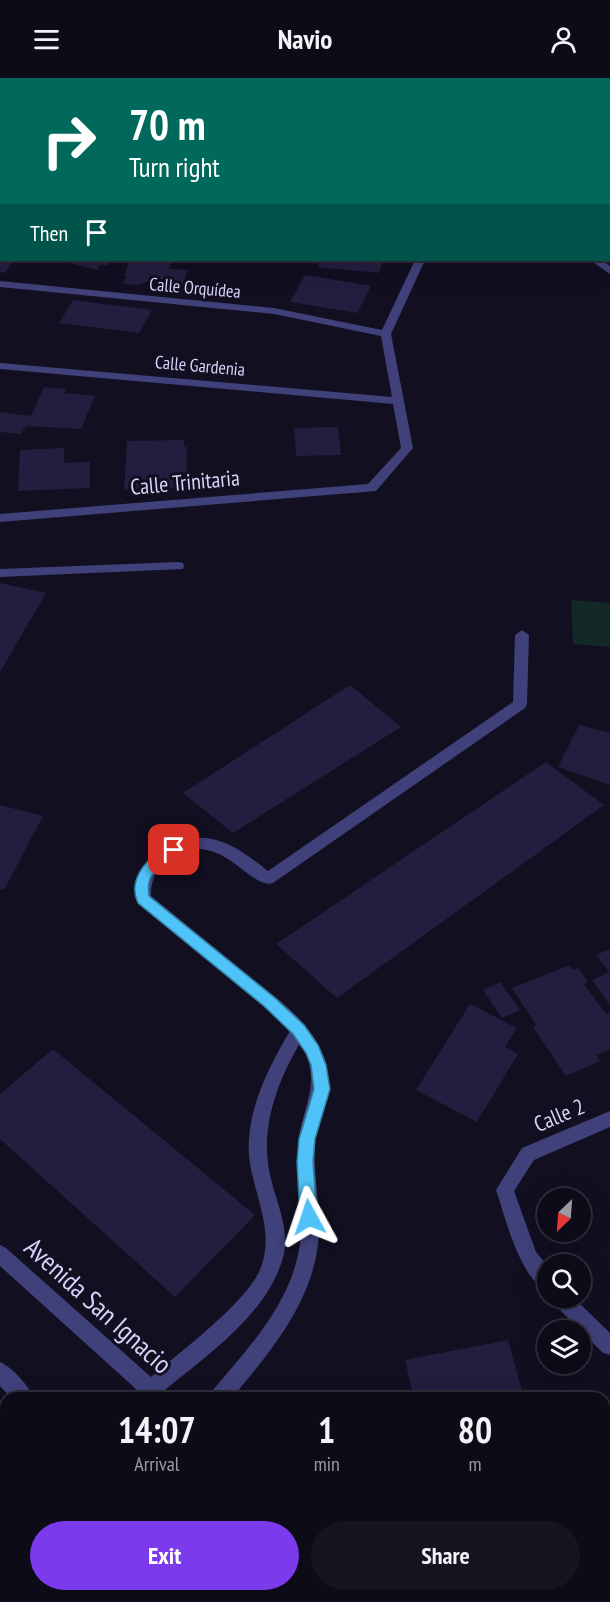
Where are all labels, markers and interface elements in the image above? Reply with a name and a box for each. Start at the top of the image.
text: Navio [278,22,332,56]
icon: menu [30,23,63,56]
icon: person [547,23,580,56]
text: 70 m [129,97,206,152]
icon: right [30,102,108,180]
text: Turn right [129,150,220,184]
icon: arrive [80,216,113,249]
text: Then [30,219,68,247]
street label: Calle Orquídea [148,272,242,303]
street label: Calle Gardenia [154,350,246,381]
street label: Calle Trinitaria [129,463,241,501]
pin [148,824,199,875]
icon: arrive [157,833,190,866]
street label: Calle 2 [529,1092,589,1138]
position arrow [277,1185,341,1249]
north arrow [537,1188,591,1242]
map controls [537,1188,591,1374]
street label: Avenida San Ignacio [18,1230,180,1381]
button: search [537,1254,591,1308]
button: layers [537,1320,591,1374]
text: 14:07 [118,1406,196,1453]
text: 1 [318,1406,335,1453]
text: 80 [458,1406,492,1453]
text: Arrival [134,1451,179,1477]
text: min [314,1451,340,1477]
text: m [468,1451,481,1477]
button: Exit [30,1521,299,1590]
button: Share [311,1521,580,1590]

